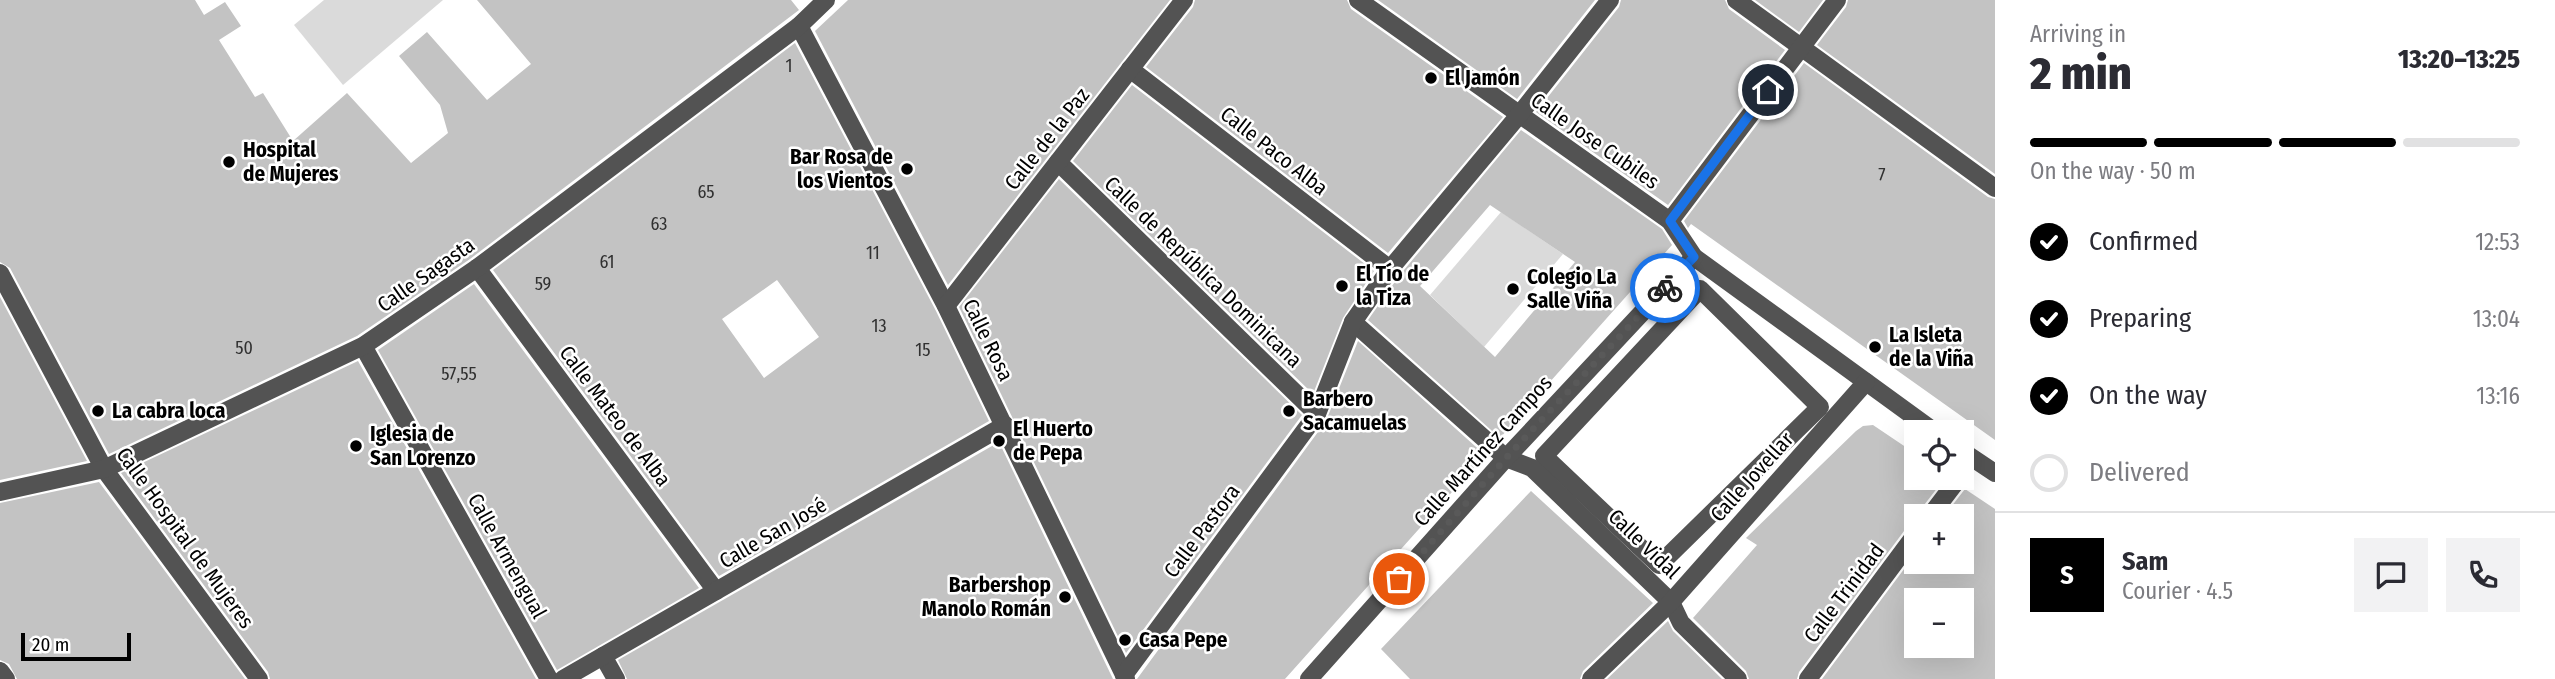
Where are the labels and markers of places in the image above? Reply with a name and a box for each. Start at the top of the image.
pin [1738,60,1798,120]
place label: El Jamón [1445,65,1520,91]
marker: El Jamón [1423,70,1439,86]
place label: Hospital de Mujeres [243,137,339,187]
place label: Bar Rosa de los Vientos [790,144,893,194]
marker: Hospital de Mujeres [221,154,237,170]
marker: Bar Rosa de los Vientos [899,161,915,177]
place label: El Tío de la Tiza [1356,261,1430,311]
place label: Colegio La Salle Viña [1527,264,1617,314]
marker: El Tío de la Tiza [1334,278,1350,294]
marker: Colegio La Salle Viña [1505,281,1521,297]
place label: La Isleta de la Viña [1889,322,1974,372]
marker: La Isleta de la Viña [1867,339,1883,355]
place label: Barbero Sacamuelas [1303,386,1406,436]
place label: La cabra loca [112,398,225,424]
marker: La cabra loca [90,403,106,419]
marker: Barbero Sacamuelas [1281,403,1297,419]
place label: El Huerto de Pepa [1013,416,1093,466]
place label: Iglesia de San Lorenzo [370,421,476,471]
marker: El Huerto de Pepa [991,433,1007,449]
marker: Iglesia de San Lorenzo [348,438,364,454]
pin [1369,549,1429,609]
place label: Barbershop Manolo Román [922,572,1051,622]
marker: Barbershop Manolo Román [1057,589,1073,605]
place label: Casa Pepe [1139,627,1228,653]
marker: Casa Pepe [1117,632,1133,648]

